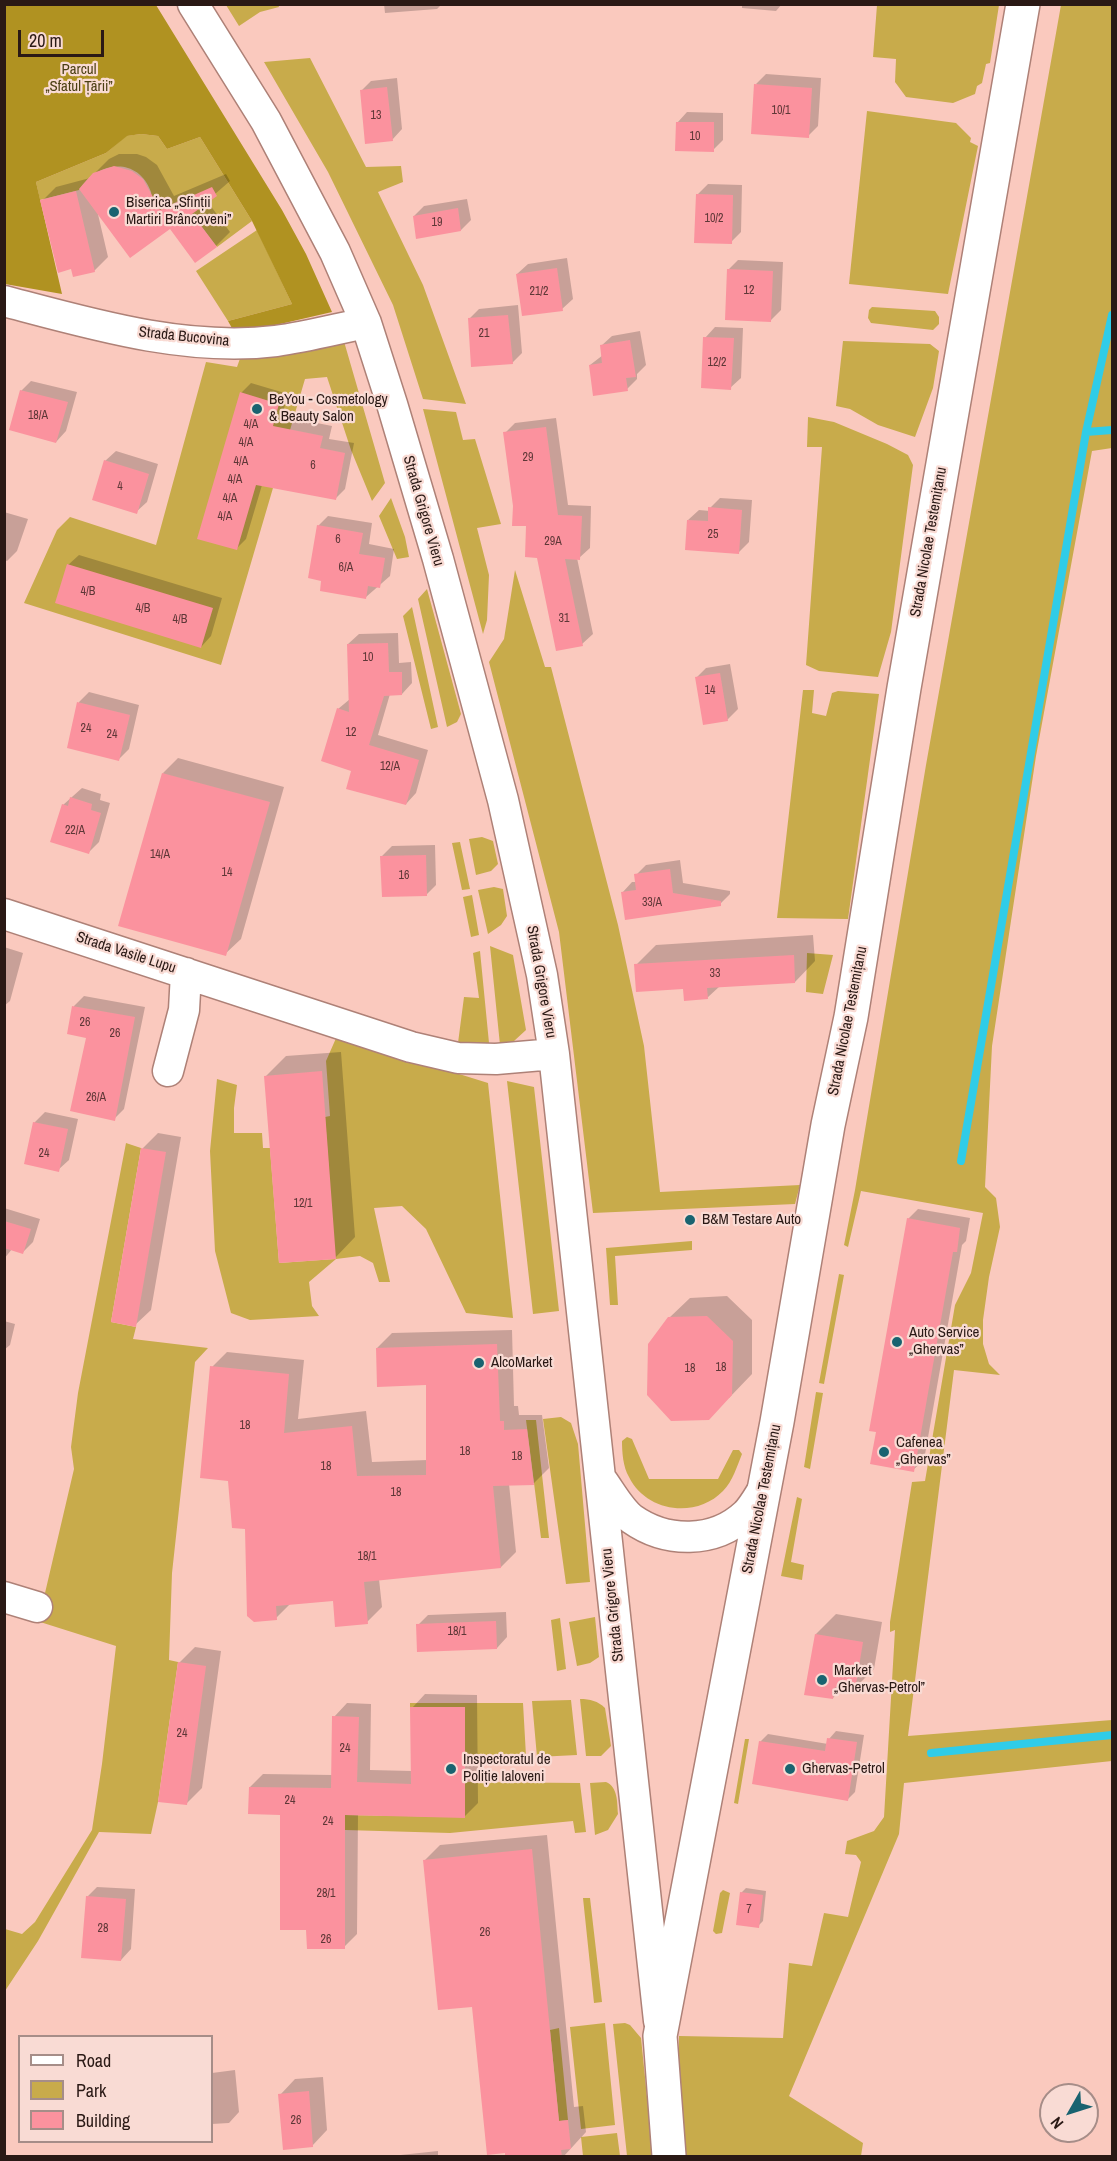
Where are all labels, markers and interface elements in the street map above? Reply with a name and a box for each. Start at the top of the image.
scale bar [21,18,106,56]
text: 20 m [29,28,62,53]
park label: Parcul „Sfatul Țării” [45,61,113,96]
house number: 10/1 [771,104,791,118]
house number: 13 [371,109,381,123]
house number: 10 [690,130,700,144]
place label: Biserica „Sfinții Martiri Brâncoveni” [126,194,231,229]
marker: Biserica „Sfinții Martiri Brâncoveni” [107,205,121,219]
house number: 10/2 [704,212,724,226]
house number: 19 [432,216,442,230]
house number: 12 [744,284,754,298]
house number: 21/2 [529,285,549,299]
street label: Strada Bucovina [138,323,230,351]
house number: 21 [479,327,489,341]
house number: 12/2 [707,356,727,370]
place label: BeYou - Cosmetology & Beauty Salon [269,391,388,426]
marker: BeYou - Cosmetology & Beauty Salon [250,402,264,416]
house number: 18/A [28,409,48,423]
house number: 4/A [244,418,258,432]
house number: 4/A [239,436,253,450]
house number: 29 [523,451,533,465]
street label: Strada Grigore Vieru [399,454,447,568]
house number: 4/A [234,455,248,469]
house number: 6 [310,459,316,473]
street label: Strada Nicolae Testemițanu [907,466,951,618]
house number: 4/A [228,473,242,487]
house number: 4 [117,480,123,494]
house number: 4/A [223,492,237,506]
house number: 4/A [218,510,232,524]
house number: 25 [708,528,718,542]
house number: 6 [335,533,341,547]
house number: 29A [544,535,562,549]
house number: 6/A [339,561,353,575]
house number: 4/B [81,585,95,599]
house number: 4/B [136,602,150,616]
house number: 31 [559,612,569,626]
house number: 4/B [173,613,187,627]
house number: 10 [363,651,373,665]
house number: 14 [705,684,715,698]
house number: 24 [81,722,91,736]
house number: 12 [346,726,356,740]
house number: 24 [107,728,117,742]
house number: 12/A [380,760,400,774]
house number: 22/A [65,824,85,838]
house number: 14/A [150,848,170,862]
house number: 14 [222,866,232,880]
house number: 16 [399,869,409,883]
house number: 33/A [642,896,662,910]
street label: Strada Grigore Vieru [522,924,560,1040]
street label: Strada Vasile Lupu [74,928,178,978]
street label: Strada Nicolae Testemițanu [825,945,871,1097]
house number: 33 [710,967,720,981]
house number: 26 [80,1016,90,1030]
house number: 26 [110,1027,120,1041]
house number: 26/A [86,1091,106,1105]
house number: 24 [39,1147,49,1161]
house number: 12/1 [293,1197,313,1211]
place label: B&M Testare Auto [702,1211,801,1229]
marker: B&M Testare Auto [683,1213,697,1227]
place label: Auto Service „Ghervas” [909,1324,979,1359]
marker: Auto Service „Ghervas” [890,1335,904,1349]
place label: AlcoMarket [491,1354,553,1372]
marker: AlcoMarket [472,1356,486,1370]
house number: 18 [716,1361,726,1375]
house number: 18 [685,1362,695,1376]
house number: 18 [240,1419,250,1433]
street label: Strada Nicolae Testemițanu [739,1423,785,1575]
place label: Cafenea „Ghervas” [896,1434,951,1469]
house number: 18 [460,1445,470,1459]
marker: Cafenea „Ghervas” [877,1445,891,1459]
house number: 18 [512,1450,522,1464]
house number: 18 [321,1460,331,1474]
house number: 18 [391,1486,401,1500]
street label: Strada Grigore Vieru [598,1547,628,1663]
house number: 18/1 [357,1550,377,1564]
house number: 18/1 [447,1625,467,1639]
place label: Market „Ghervas-Petrol” [834,1662,925,1697]
marker: Market „Ghervas-Petrol” [815,1673,829,1687]
house number: 24 [177,1727,187,1741]
house number: 24 [340,1742,350,1756]
place label: Inspectoratul de Poliție Ialoveni [463,1751,551,1786]
place label: Ghervas-Petrol [802,1760,885,1778]
marker: Inspectoratul de Poliție Ialoveni [444,1762,458,1776]
marker: Ghervas-Petrol [783,1762,797,1776]
house number: 24 [285,1794,295,1808]
house number: 24 [323,1815,333,1829]
house number: 28/1 [316,1887,336,1901]
house number: 7 [746,1903,752,1917]
house number: 28 [98,1922,108,1936]
house number: 26 [480,1926,490,1940]
house number: 26 [321,1933,331,1947]
legend [18,2035,213,2143]
text: Road [76,2048,111,2073]
text: Park [76,2078,106,2103]
north arrow [1039,2083,1099,2143]
text: Building [76,2108,130,2133]
text: N [1045,2112,1068,2134]
house number: 26 [291,2114,301,2128]

